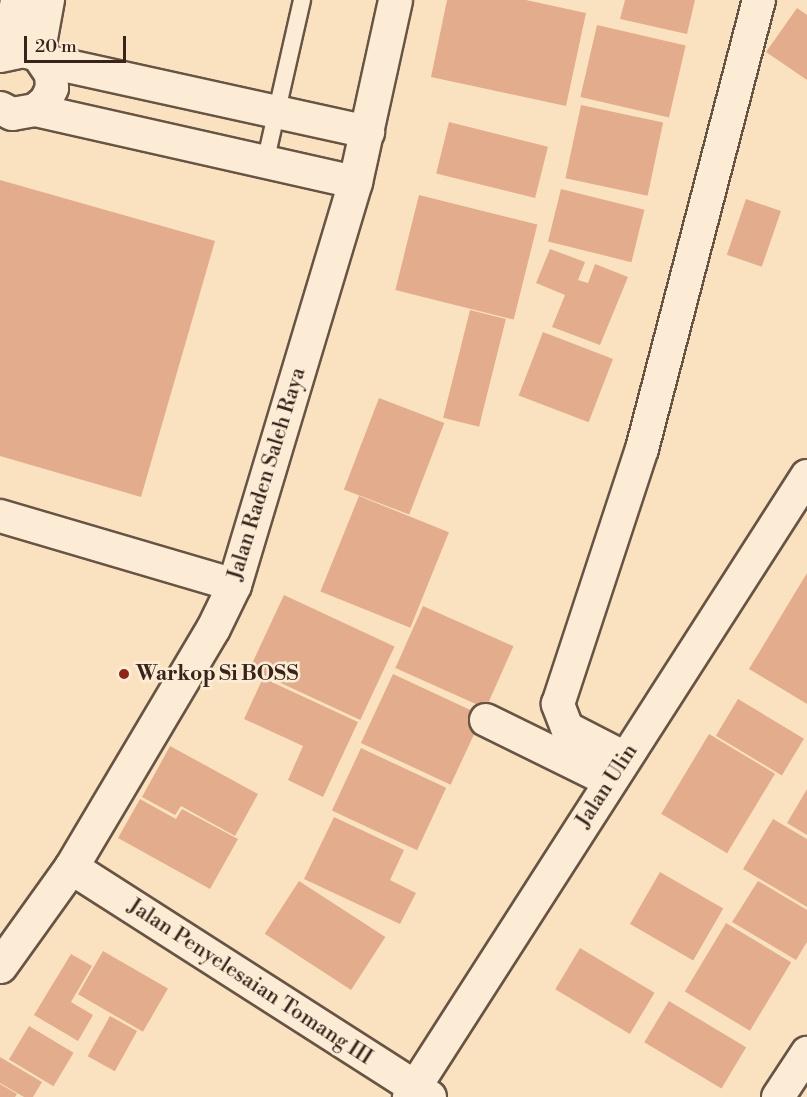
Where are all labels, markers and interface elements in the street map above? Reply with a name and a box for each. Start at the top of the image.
scale bar [27,24,129,62]
text: 20 m [35,35,77,58]
street label: Jalan Raden Saleh Raya [223,365,311,583]
place label: Warkop Si BOSS [136,661,298,687]
marker: Warkop Si BOSS [117,667,131,681]
street label: Jalan Ulin [571,740,643,832]
street label: Jalan Penyelesaian Tomang III [123,894,377,1070]

